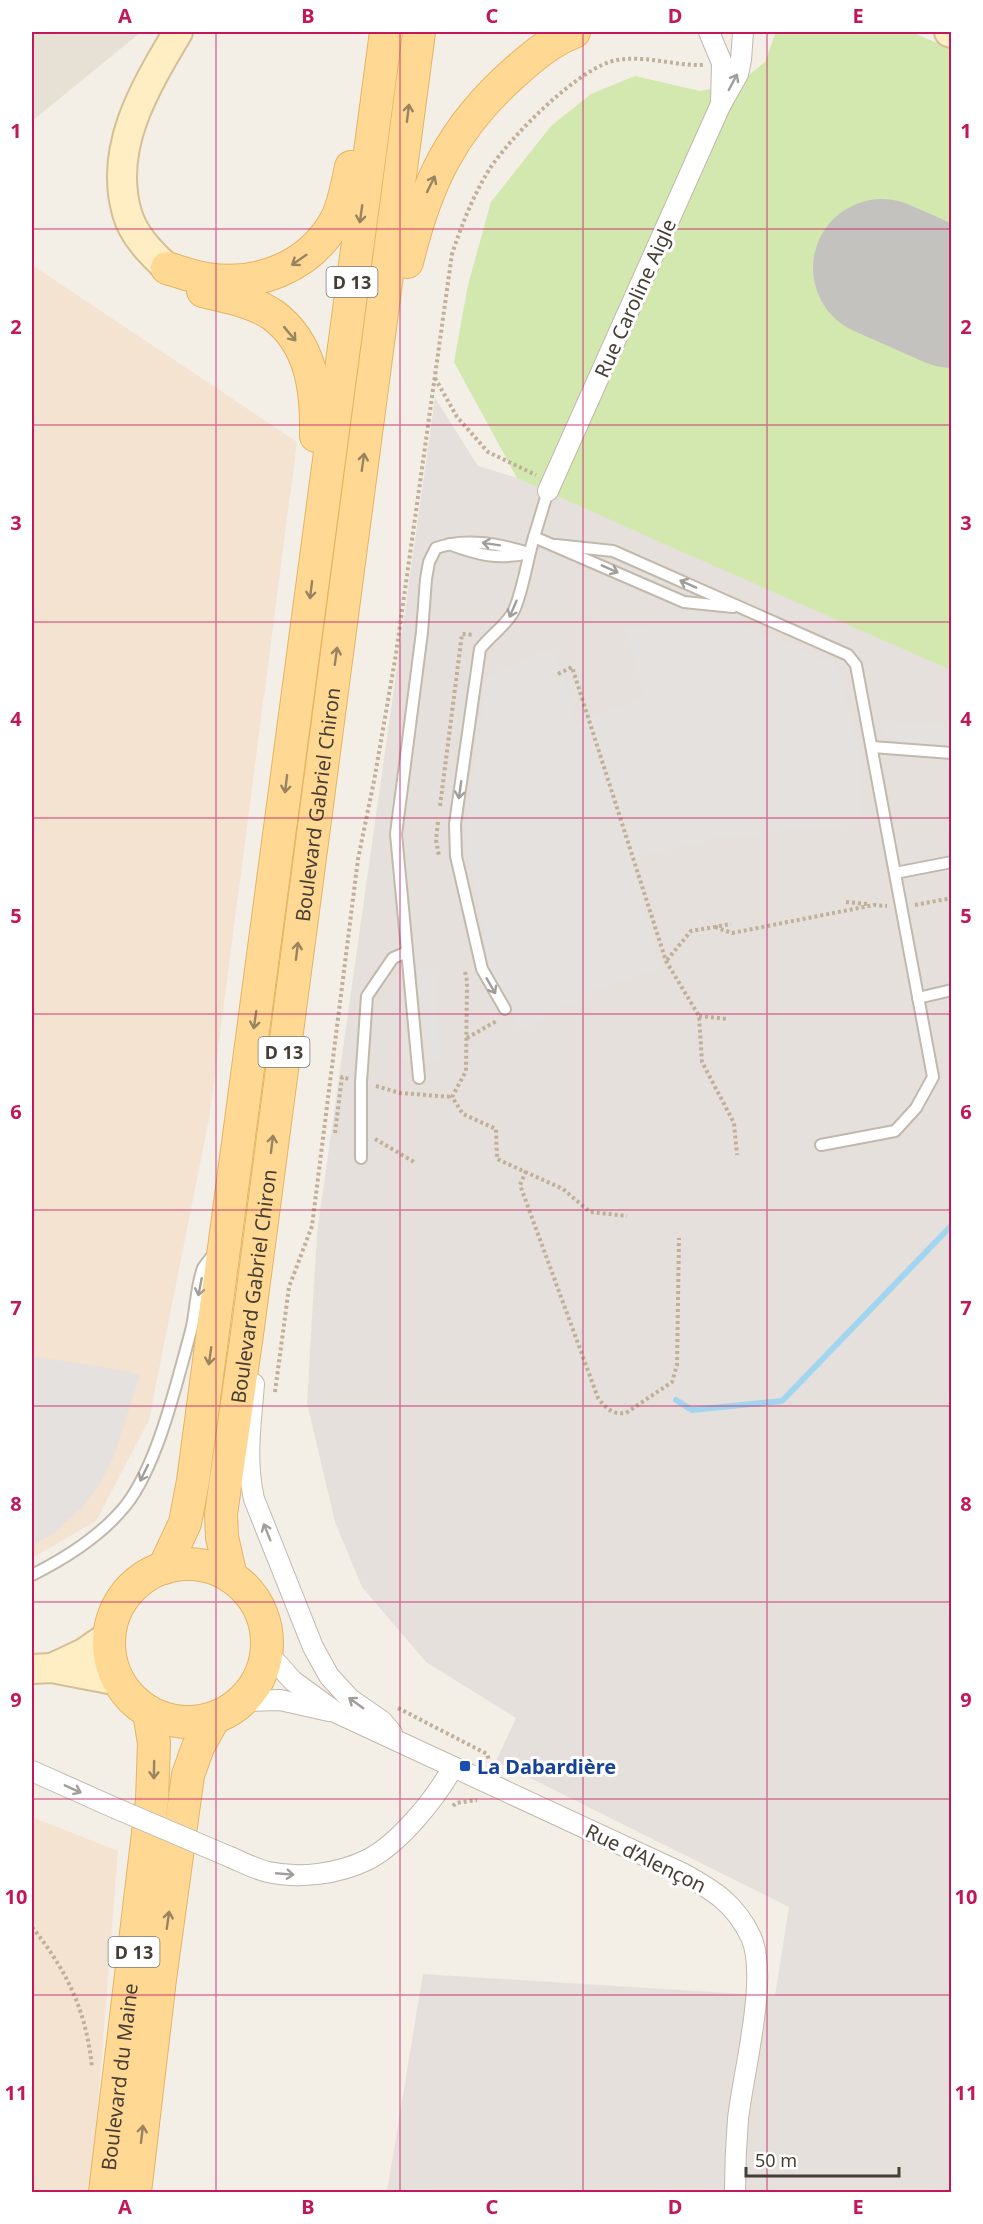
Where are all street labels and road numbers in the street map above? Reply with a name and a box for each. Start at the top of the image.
street label: Rue Caroline Aigle [588,214,682,382]
road number: D 13 [326,267,378,297]
street label: Boulevard Gabriel Chiron [288,686,346,923]
road number: D 13 [258,1037,310,1067]
street label: Boulevard Gabriel Chiron [224,1168,282,1405]
street label: Rue d’Alençon [581,1817,711,1899]
road number: D 13 [108,1937,160,1967]
street label: Boulevard du Maine [94,1982,143,2172]

